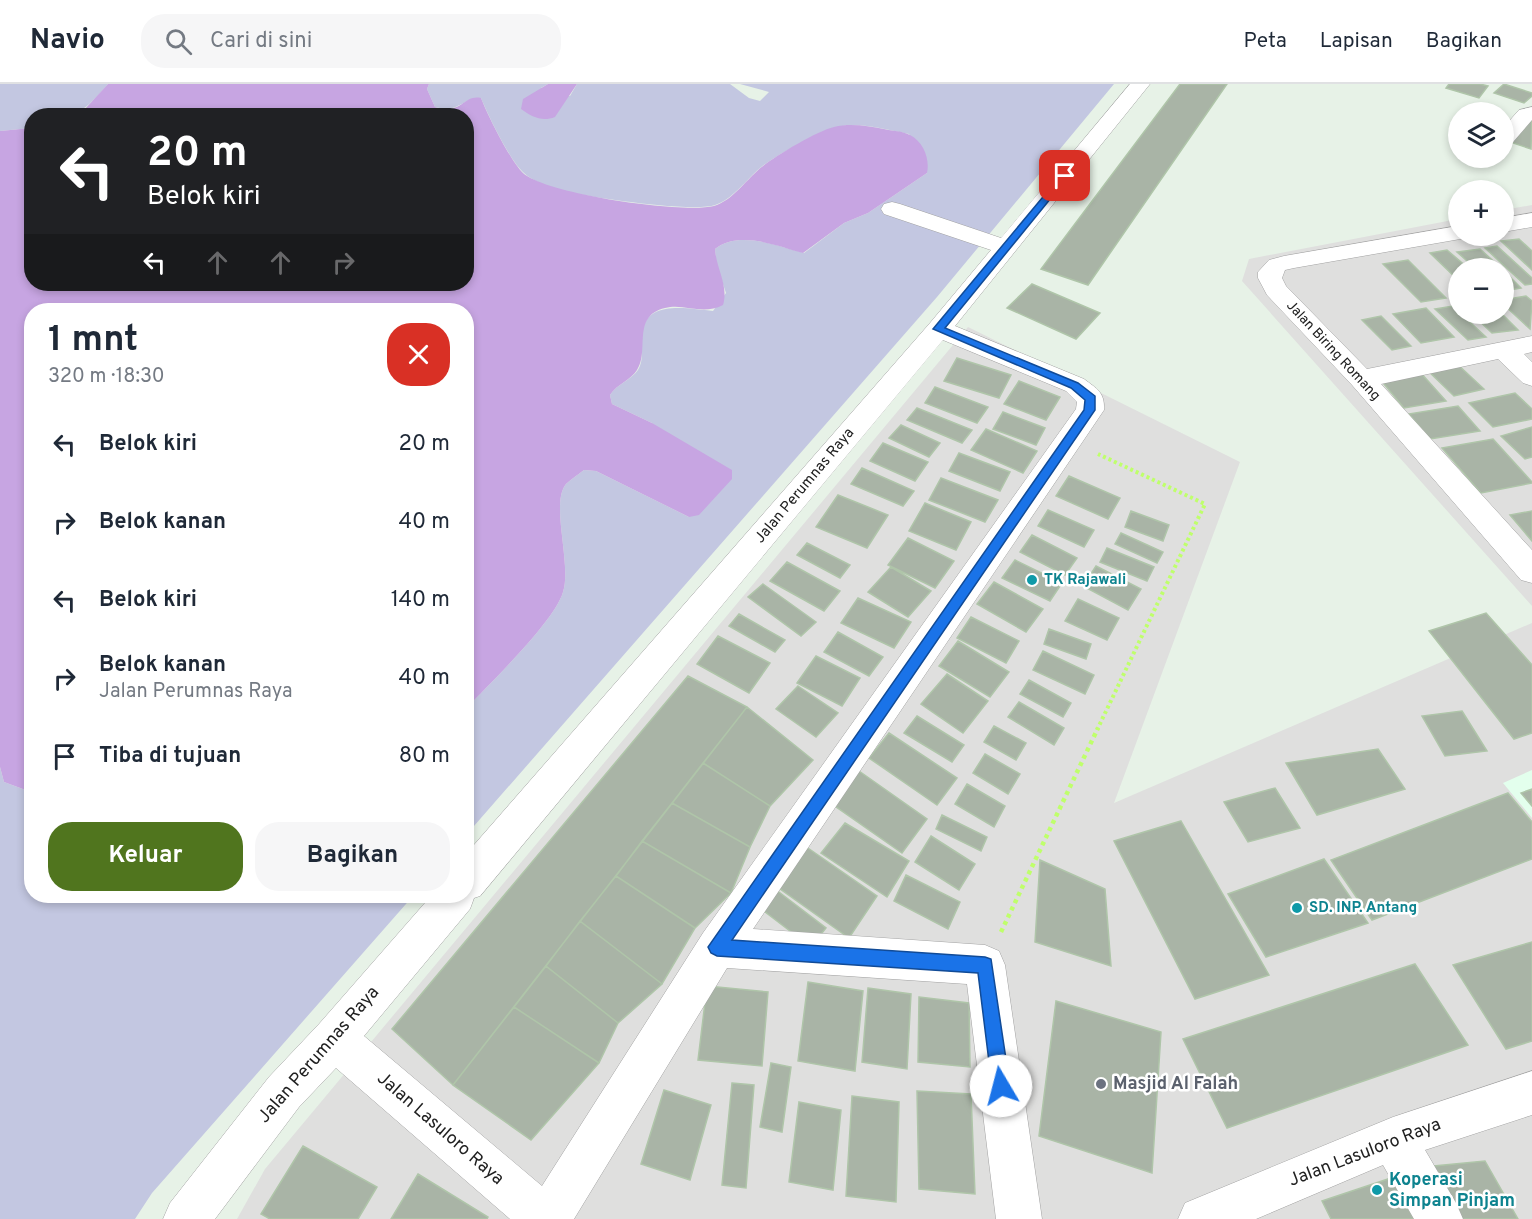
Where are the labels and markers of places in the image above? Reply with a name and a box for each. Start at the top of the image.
pin [1039,150,1090,201]
place label: TK Rajawali [1044,571,1126,590]
marker: TK Rajawali [1025,573,1039,587]
place label: SD. INP. Antang [1309,899,1417,918]
marker: SD. INP. Antang [1290,901,1304,915]
place label: Masjid Al Falah [1113,1073,1238,1096]
marker: Masjid Al Falah [1094,1077,1108,1091]
place label: Koperasi Simpan Pinjam [1389,1169,1515,1213]
marker: Koperasi Simpan Pinjam [1370,1183,1384,1197]

